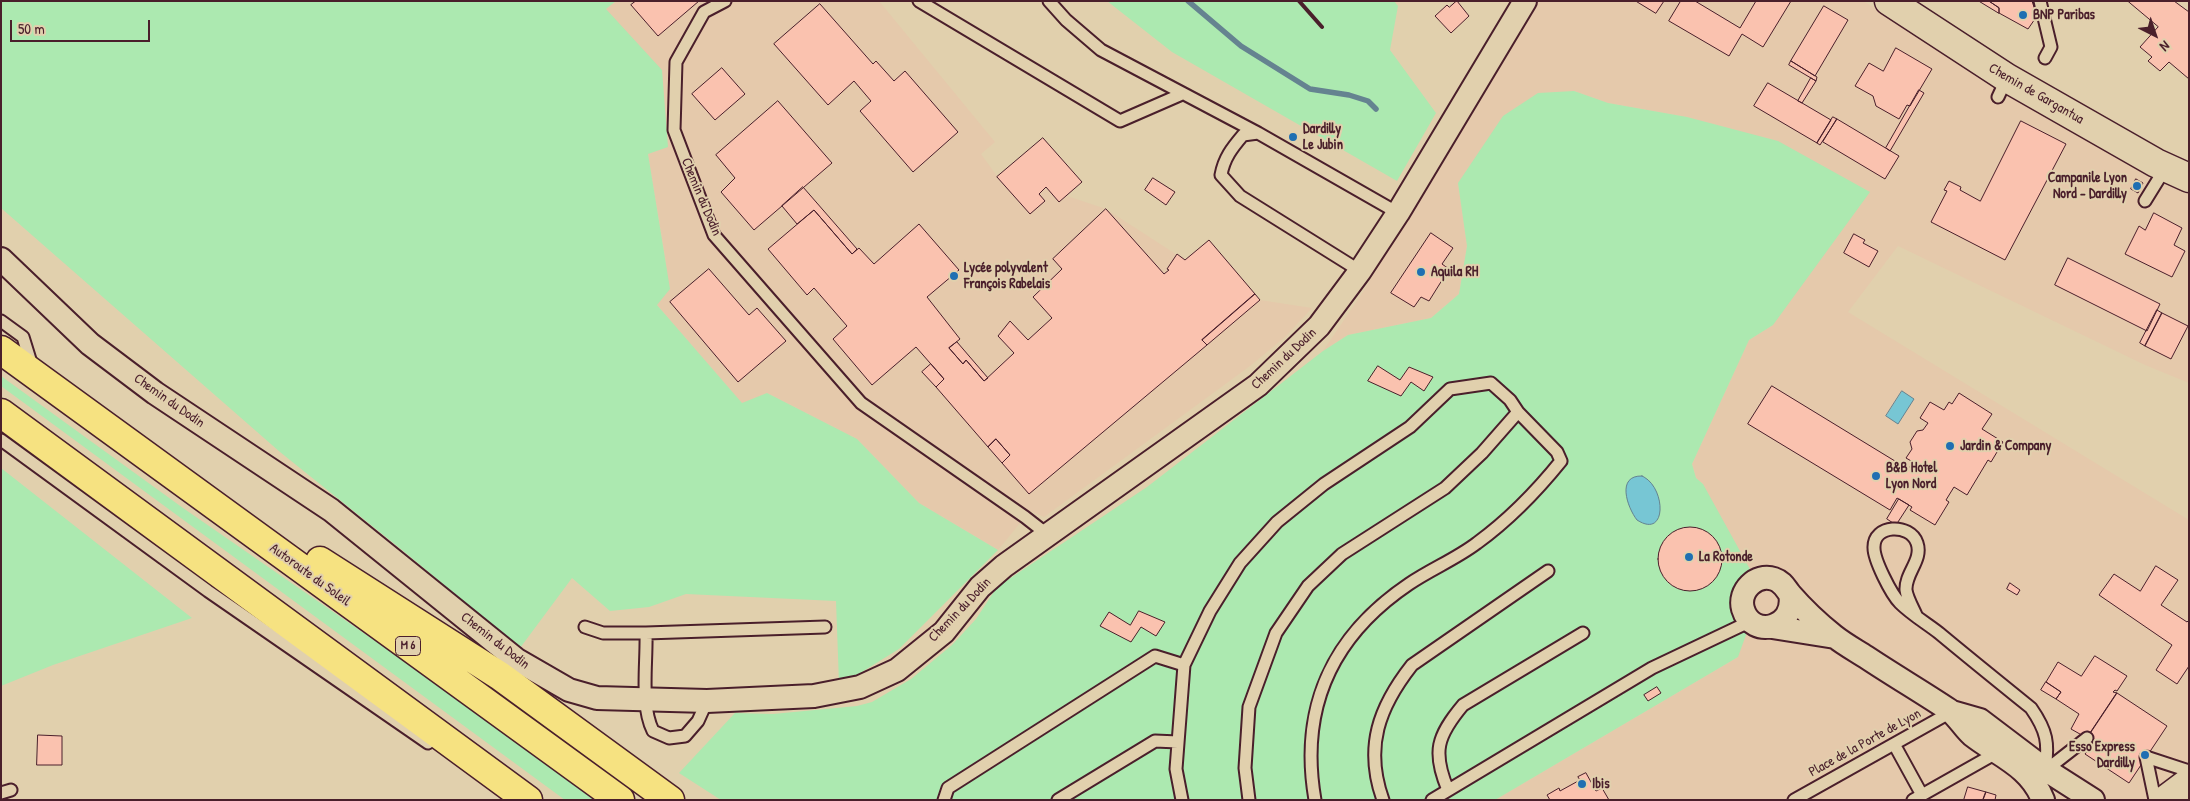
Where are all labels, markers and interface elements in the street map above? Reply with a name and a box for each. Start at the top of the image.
place label: BNP Paribas [2033,7,2095,23]
marker: BNP Paribas [2017,9,2029,21]
scale bar [12,10,152,42]
north arrow [2130,10,2180,60]
text: 50 m [18,18,45,39]
text: N [2156,37,2174,56]
street label: Chemin de Gargantua [1985,60,2087,128]
place label: Dardilly Le Jubin [1303,121,1343,154]
marker: Dardilly Le Jubin [1287,131,1299,143]
street label: Chemin du Dodin [677,156,725,238]
place label: Campanile Lyon Nord - Dardilly [2048,170,2127,202]
marker: Campanile Lyon Nord - Dardilly [2131,180,2143,192]
place label: Lycée polyvalent François Rabelais [964,260,1050,292]
place label: Aquila RH [1431,264,1478,280]
marker: Aquila RH [1415,266,1427,278]
marker: Lycée polyvalent François Rabelais [948,270,960,282]
street label: Chemin du Dodin [1248,325,1320,393]
street label: Chemin du Dodin [130,370,208,432]
place label: Jardin & Company [1960,438,2051,454]
marker: Jardin & Company [1944,440,1956,452]
place label: B&B Hotel Lyon Nord [1886,460,1937,492]
marker: B&B Hotel Lyon Nord [1870,470,1882,482]
street label: Autoroute du Soleil [266,540,354,610]
place label: La Rotonde [1699,549,1753,565]
marker: La Rotonde [1683,551,1695,563]
street label: Chemin du Dodin [925,574,995,646]
street label: Chemin du Dodin [457,609,533,673]
road number: M 6 [396,636,420,656]
street label: Place de la Porte de Lyon [1806,705,1924,781]
place label: Esso Express Dardilly [2069,739,2135,772]
marker: Esso Express Dardilly [2139,749,2151,761]
place label: Ibis [1592,776,1610,792]
marker: Ibis [1576,778,1588,790]

